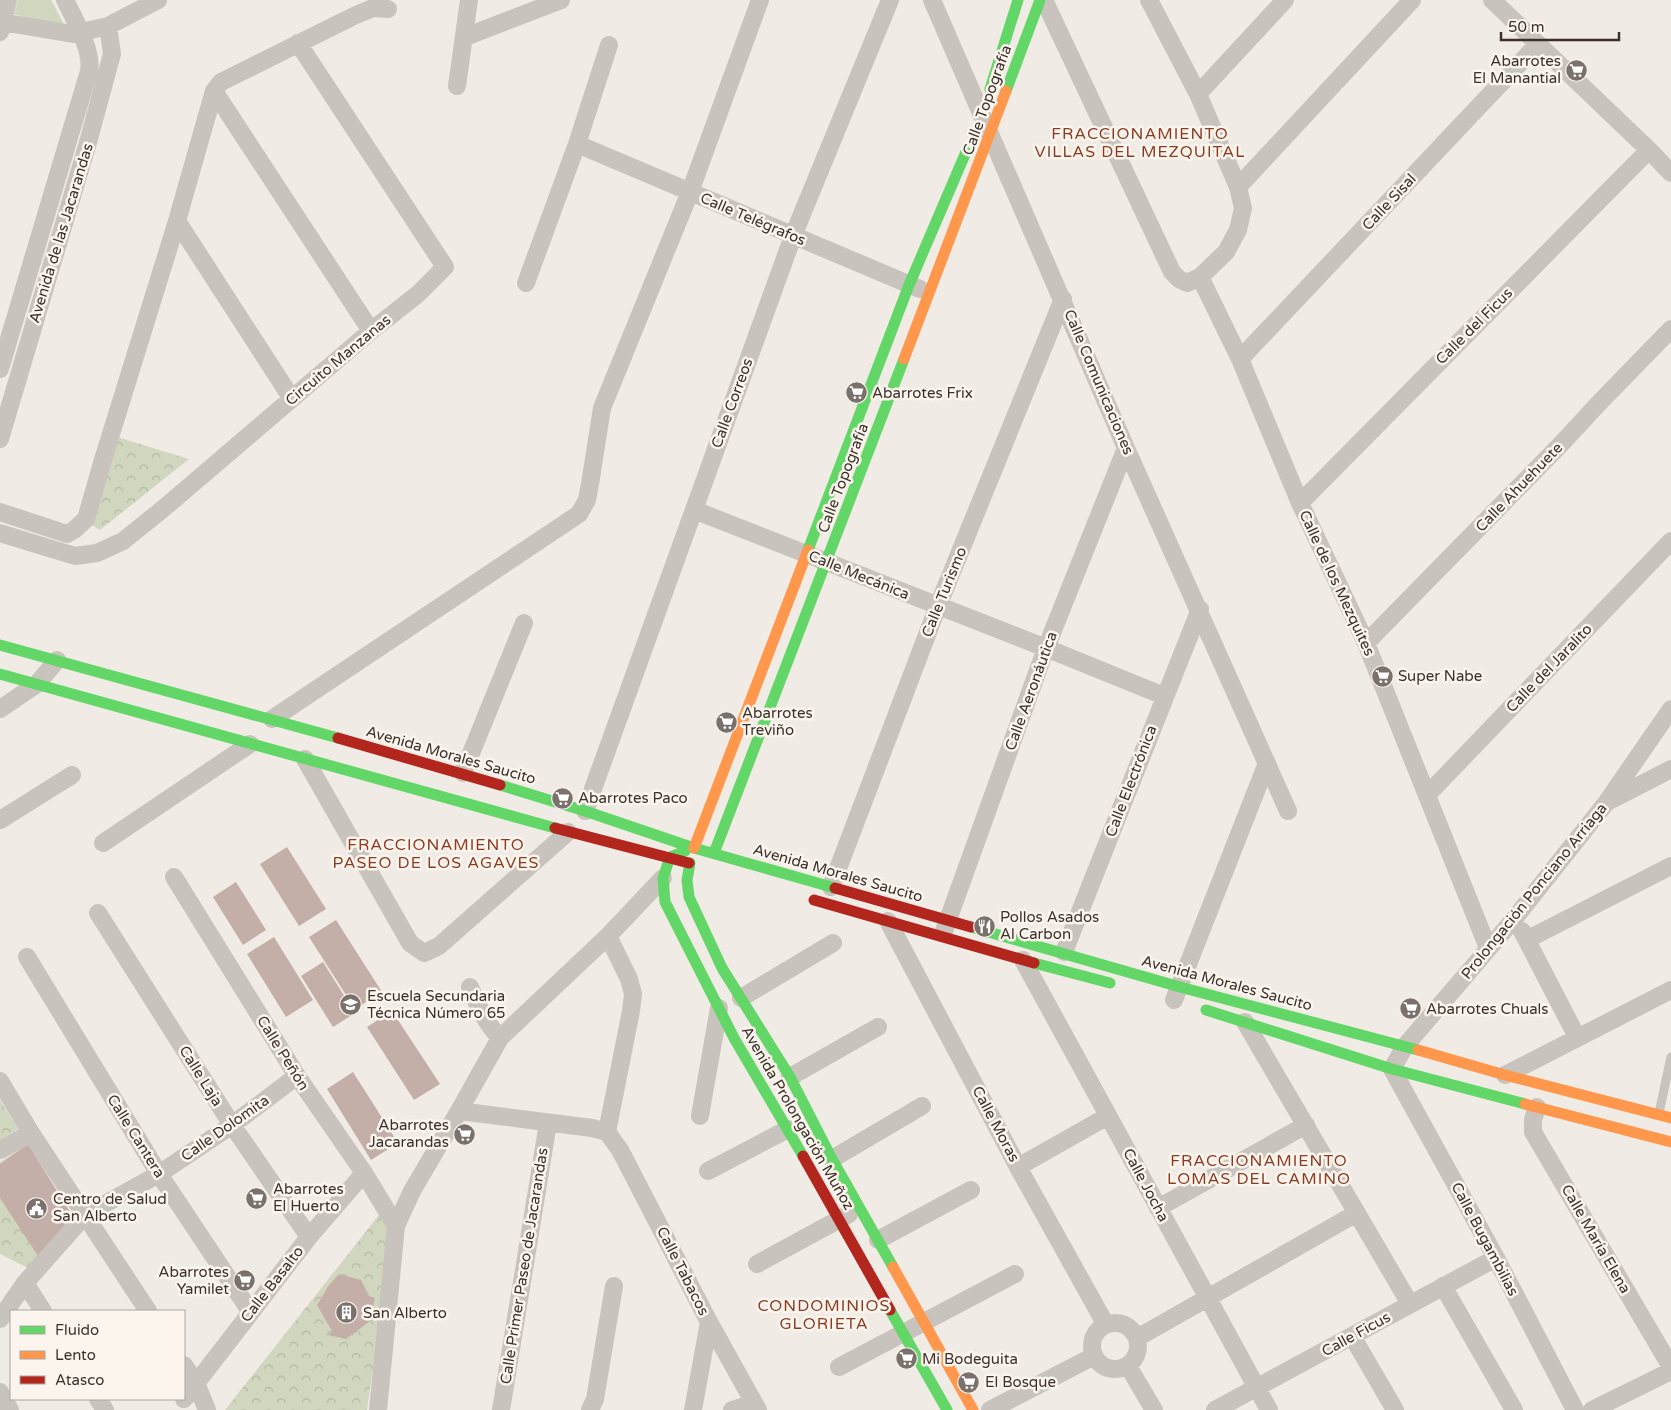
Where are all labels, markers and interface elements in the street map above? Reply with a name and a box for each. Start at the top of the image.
scale bar [1501,10,1618,42]
text: 50 m [1508,18,1545,36]
street label: Calle Topografía [959,42,1015,158]
place label: Abarrotes El Manantial [1473,52,1561,87]
supermarket icon: Abarrotes El Manantial [1565,58,1589,82]
district label: FRACCIONAMIENTO VILLAS DEL MEZQUITAL [1035,124,1245,162]
street label: Avenida de las Jacarandas [25,141,97,325]
street label: Calle Sisal [1358,170,1420,234]
street label: Calle Telégrafos [698,189,808,249]
street label: Calle del Ficus [1432,284,1516,368]
street label: Calle Comunicaciones [1060,307,1138,457]
street label: Circuito Manzanas [282,311,394,409]
street label: Calle Correos [707,356,757,450]
supermarket icon: Abarrotes Frix [844,381,868,405]
place label: Abarrotes Frix [872,384,973,402]
street label: Calle Topografía [814,421,872,535]
street label: Calle Ahuehuete [1472,439,1566,535]
street label: Calle de los Mezquites [1295,507,1379,659]
street label: Calle Turismo [918,544,970,640]
street label: Calle Mecánica [806,547,912,603]
street label: Calle del Jaralito [1502,620,1596,716]
street label: Calle Aeronáutica [1001,629,1061,753]
supermarket icon: Super Nabe [1370,664,1394,688]
place label: Super Nabe [1398,667,1482,685]
place label: Abarrotes Treviño [742,704,813,739]
supermarket icon: Abarrotes Treviño [714,710,738,734]
street label: Avenida Morales Saucito [364,722,538,788]
street label: Calle Electrónica [1101,723,1161,839]
supermarket icon: Abarrotes Paco [550,786,574,810]
place label: Abarrotes Paco [578,789,688,807]
street label: Prolongación Ponciano Arriaga [1457,799,1611,983]
district label: FRACCIONAMIENTO PASEO DE LOS AGAVES [333,835,539,873]
street label: Avenida Morales Saucito [751,840,925,906]
place label: Pollos Asados Al Carbon [1000,908,1099,943]
restaurant icon: Pollos Asados Al Carbon [972,914,996,938]
street label: Avenida Morales Saucito [1140,952,1314,1014]
place label: Escuela Secundaria Técnica Número 65 [367,987,505,1022]
school or university icon: Escuela Secundaria Técnica Número 65 [339,993,363,1017]
supermarket icon: Abarrotes Chuals [1398,997,1422,1021]
place label: Abarrotes Chuals [1426,1000,1549,1018]
street label: Calle Peñón [253,1012,313,1094]
street label: Avenida Prolongación Muñoz [738,1023,858,1213]
street label: Calle Laja [175,1042,227,1110]
street label: Calle Moras [968,1083,1024,1165]
street label: Calle Cantera [103,1091,169,1181]
street label: Calle Dolomita [178,1091,272,1165]
place label: Abarrotes Jacarandas [369,1116,449,1151]
supermarket icon: Abarrotes Jacarandas [453,1122,477,1146]
street label: Calle Jocha [1119,1145,1173,1225]
street label: Calle Primer Paseo de Jacarandas [496,1147,552,1385]
district label: FRACCIONAMIENTO LOMAS DEL CAMINO [1167,1151,1351,1189]
street label: Calle Bugambilias [1447,1179,1523,1299]
place label: Abarrotes El Huerto [273,1180,344,1215]
street label: Calle María Elena [1558,1181,1634,1297]
supermarket icon: Abarrotes El Huerto [245,1186,269,1210]
place label: Centro de Salud San Alberto [53,1190,167,1225]
public building icon: Centro de Salud San Alberto [25,1196,49,1220]
street label: Calle Tabacos [653,1224,713,1318]
street label: Calle Basalto [237,1242,307,1326]
place label: Abarrotes Yamilet [158,1263,229,1298]
supermarket icon: Abarrotes Yamilet [233,1269,257,1293]
district label: CONDOMINIOS GLORIETA [758,1296,890,1334]
building icon: San Alberto [335,1301,359,1325]
place label: San Alberto [363,1304,447,1322]
street label: Calle Ficus [1319,1308,1393,1360]
legend [10,1310,185,1400]
text: Fluido [55,1321,99,1339]
text: Lento [55,1346,96,1364]
supermarket icon: Mi Bodeguita [894,1347,918,1371]
place label: Mi Bodeguita [922,1350,1018,1368]
supermarket icon: El Bosque [957,1370,981,1394]
text: Atasco [55,1371,104,1389]
place label: El Bosque [985,1373,1056,1391]

